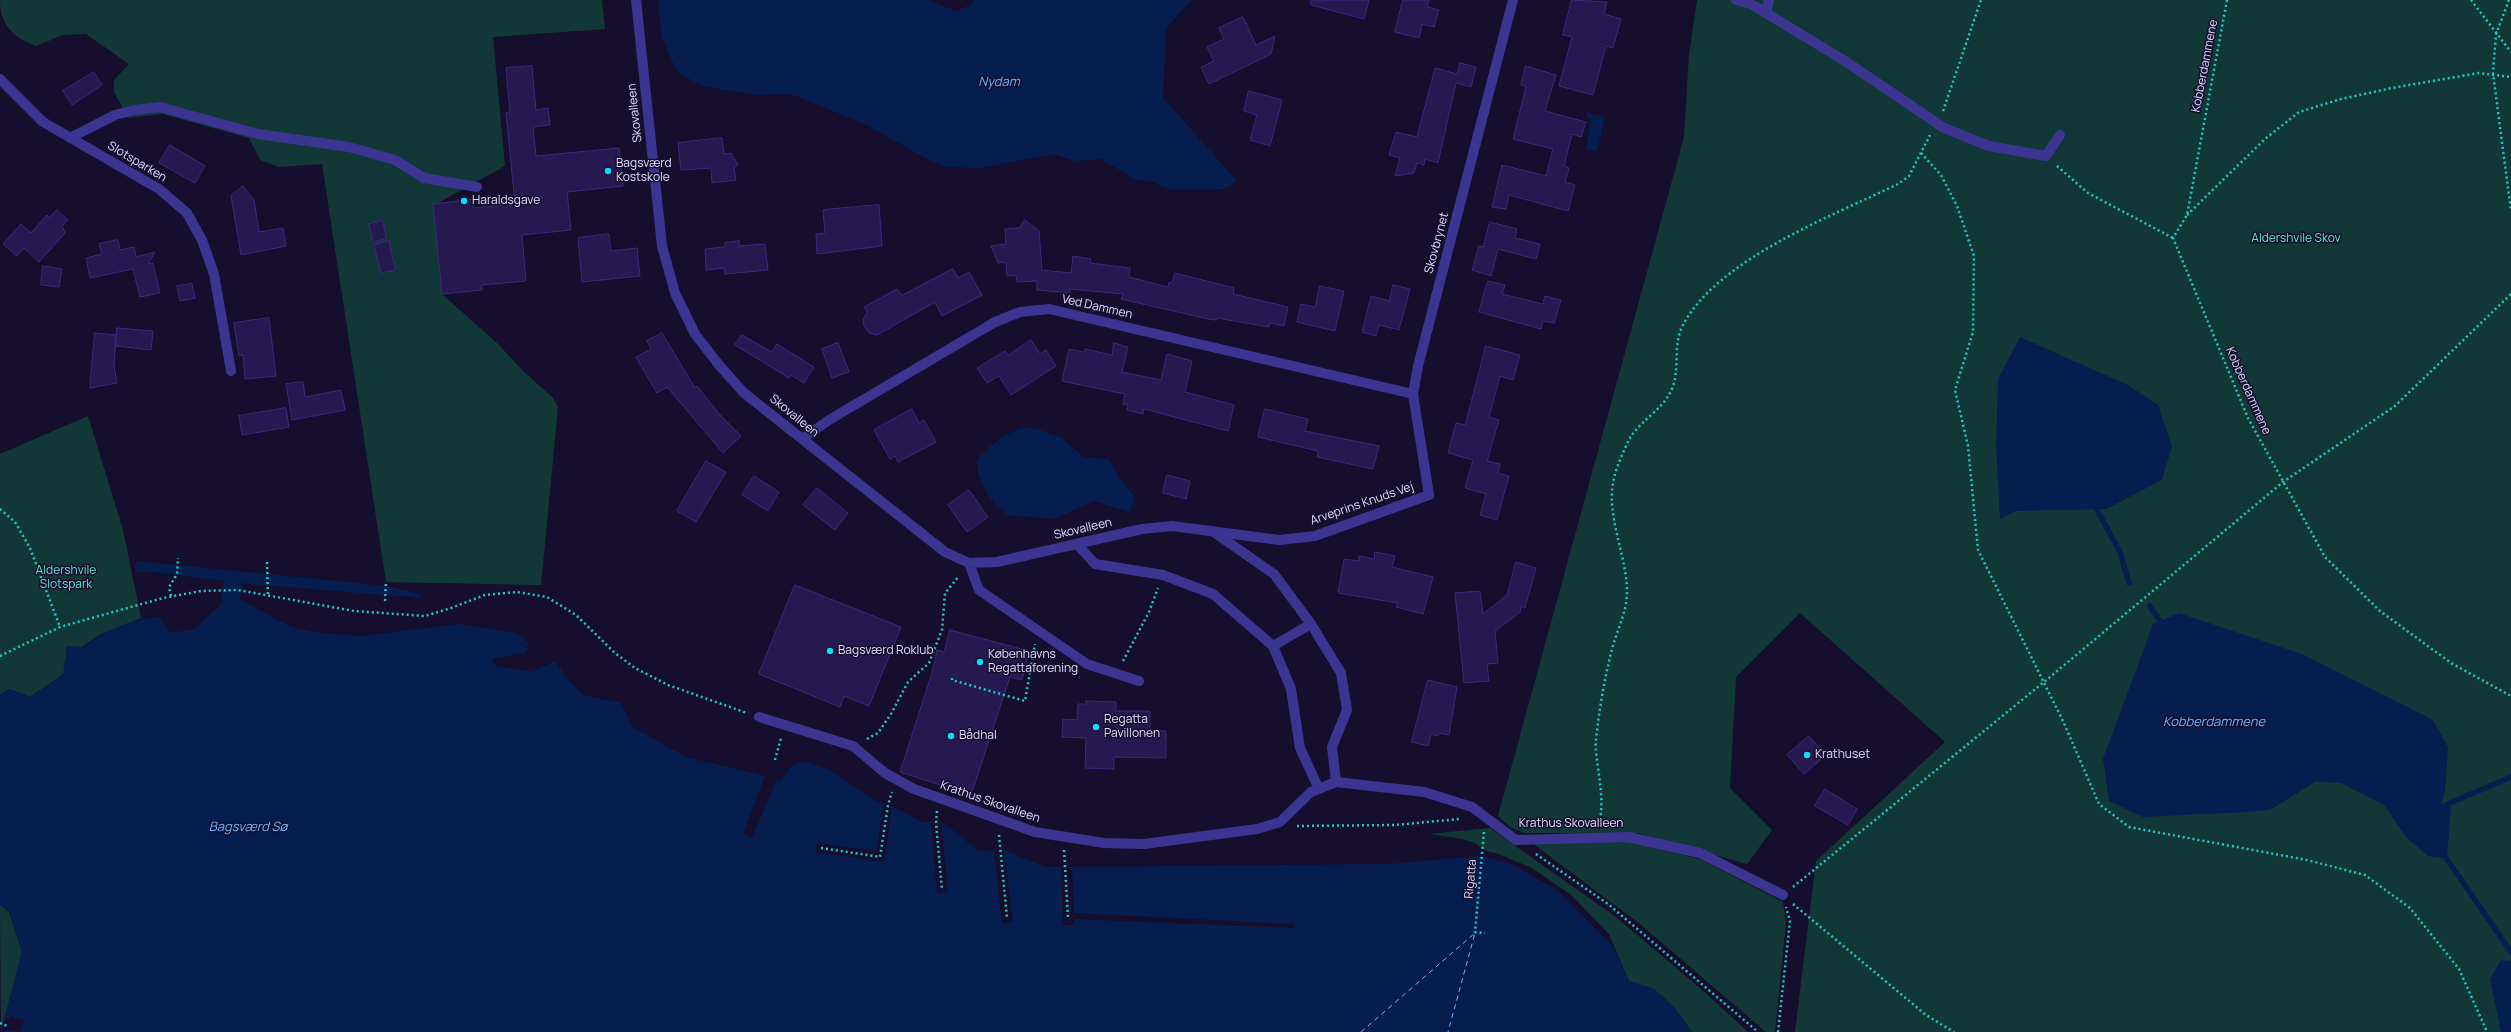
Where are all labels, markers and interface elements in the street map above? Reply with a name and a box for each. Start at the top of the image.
street label: Kobberdammene [2189,18,2221,114]
water label: Nydam [978,74,1020,90]
street label: Skovalleen [625,83,645,143]
street label: Slotsparken [105,139,169,185]
place label: Bagsværd Kostskole [616,157,672,185]
marker: Bagsværd Kostskole [603,166,613,176]
place label: Haraldsgave [472,194,540,208]
marker: Haraldsgave [459,196,469,206]
street label: Skovbrynet [1422,211,1452,275]
park label: Aldershvile Skov [2251,232,2341,246]
street label: Ved Dammen [1060,292,1134,322]
street label: Kobberdammene [2222,345,2274,437]
street label: Skovalleen [767,392,821,440]
street label: Arveprins Knuds Vej [1308,480,1416,528]
street label: Skovalleen [1053,515,1113,543]
park label: Aldershvile Slotspark [36,564,96,592]
place label: Bagsværd Roklub [838,644,934,658]
marker: Bagsværd Roklub [825,646,835,656]
place label: Københavns Regattaforening [988,648,1078,676]
marker: Københavns Regattaforening [975,657,985,667]
place label: Regatta Pavillonen [1104,713,1160,741]
water label: Kobberdammene [2163,714,2265,730]
marker: Regatta Pavillonen [1091,722,1101,732]
place label: Bådhal [959,729,997,743]
marker: Bådhal [946,731,956,741]
place label: Krathuset [1815,748,1870,762]
marker: Krathuset [1802,750,1812,760]
street label: Krathus Skovalleen [938,778,1042,826]
street label: Krathus Skovalleen [1519,817,1623,831]
water label: Bagsværd Sø [209,819,287,835]
street label: Rigatta [1462,859,1480,899]

